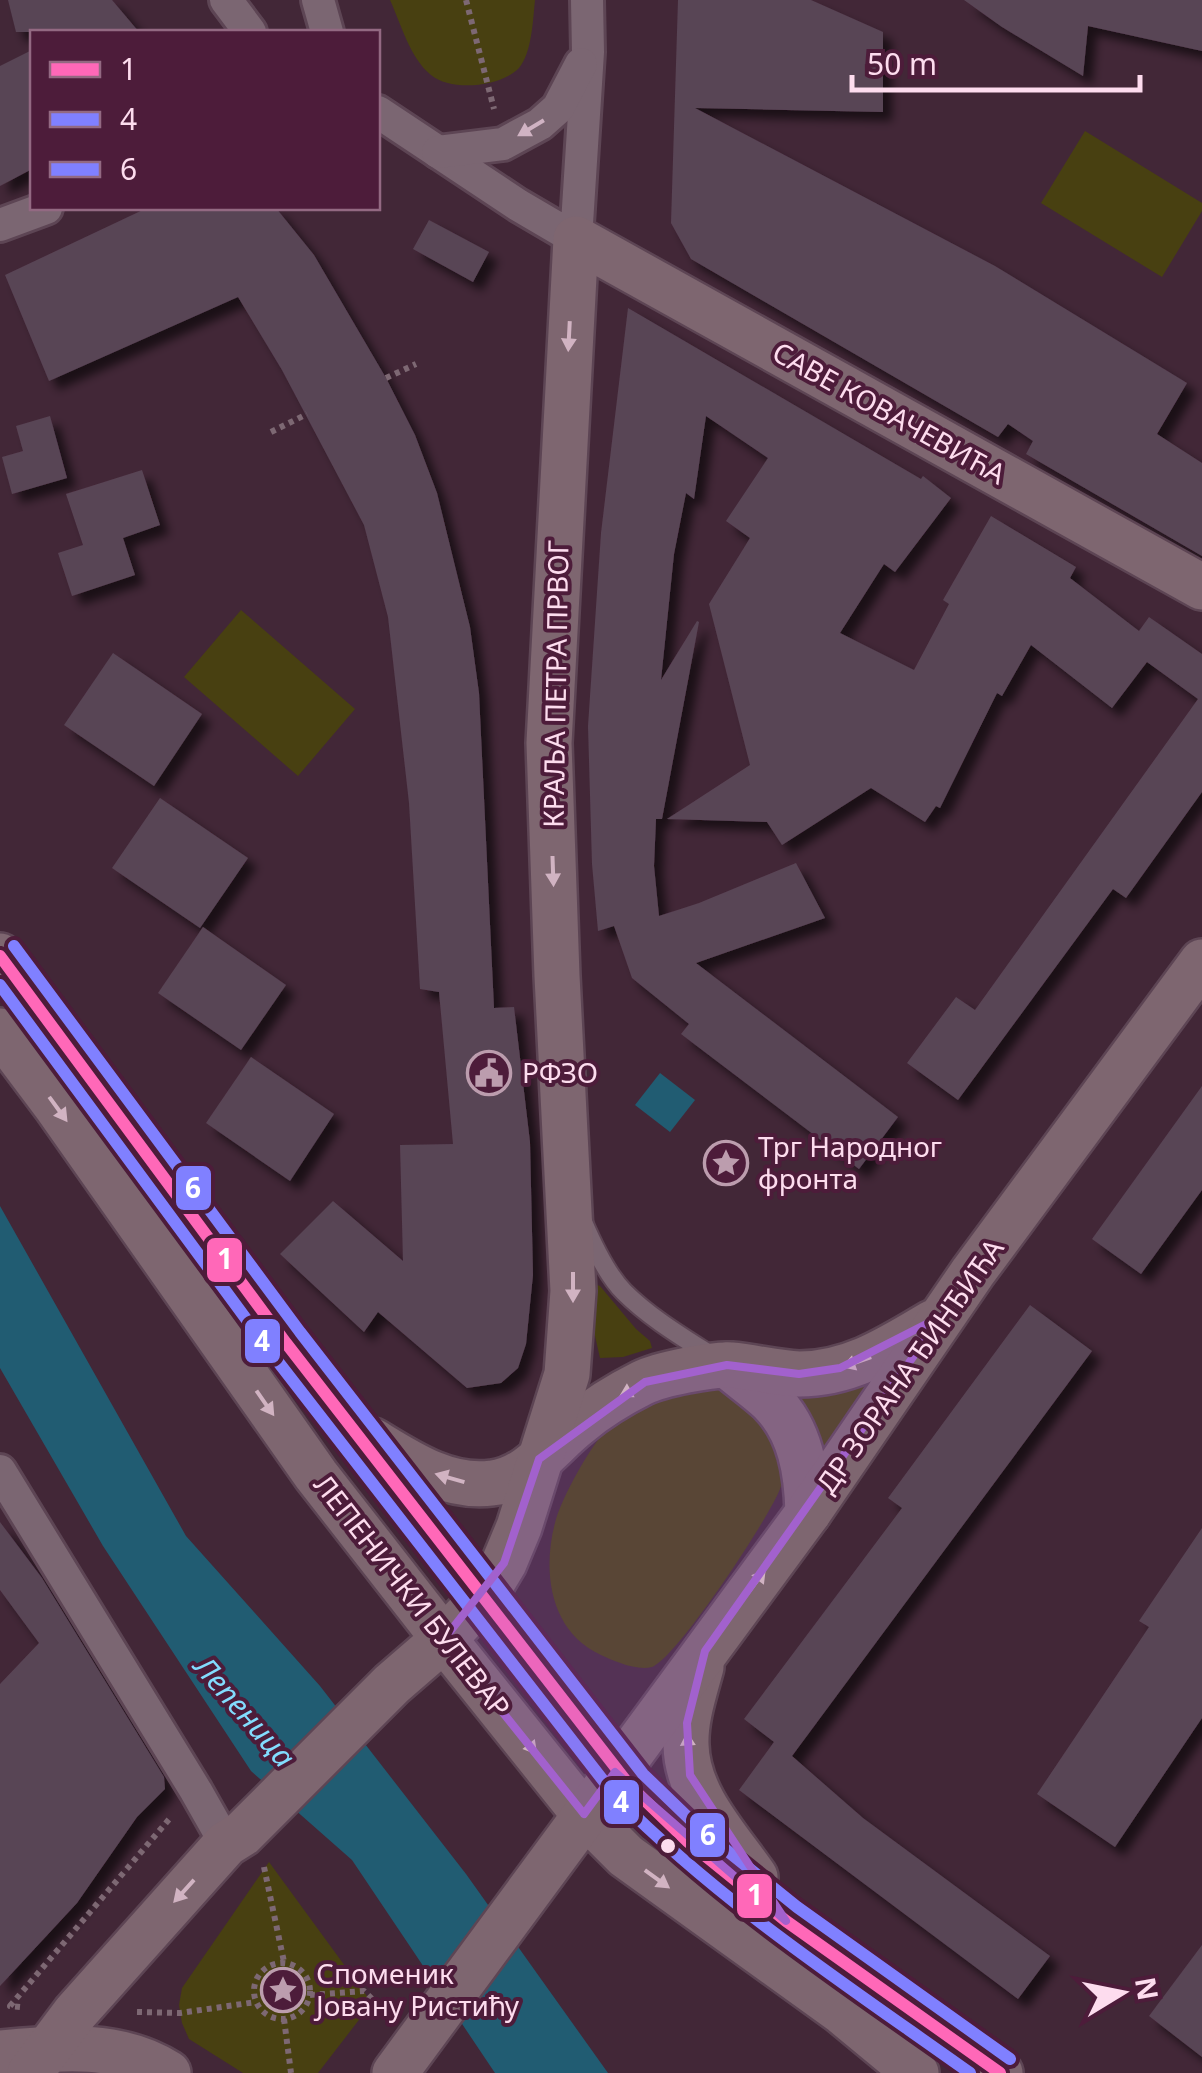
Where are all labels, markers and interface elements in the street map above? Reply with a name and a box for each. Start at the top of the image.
legend [30,30,380,210]
scale bar [852,30,1140,92]
text: 50 m [867,43,937,84]
text: 1 [120,48,137,89]
text: 4 [120,98,137,139]
one-way arrow [517,118,545,136]
text: 6 [120,148,137,189]
one-way arrow [561,321,577,353]
street label: САВЕ КОВАЧЕВИЋА [766,332,1013,492]
street label: КРАЉА ПЕТРА ПРВОГ [533,540,577,828]
one-way arrow [546,855,562,887]
public building icon: РФЗО [466,1050,512,1096]
place label: РФЗО [522,1053,598,1091]
one-way arrow [48,1096,67,1122]
place label: Трг Народног фронта [758,1127,942,1197]
place icon: Трг Народног фронта [703,1140,749,1186]
line badge: 6 [174,1164,213,1212]
text: 6 [185,1168,201,1206]
street label: ДР ЗОРАНА ЂИНЂИЋА [807,1230,1012,1500]
line badge: 1 [205,1236,244,1284]
text: 1 [217,1239,233,1277]
one-way arrow [564,1271,580,1303]
line badge: 4 [243,1317,282,1365]
text: 4 [254,1321,270,1359]
one-way arrow [841,1356,871,1371]
one-way arrow [619,1380,647,1397]
one-way arrow [255,1390,275,1417]
street label: ЛЕПЕНИЧКИ БУЛЕВАР [306,1466,519,1725]
one-way arrow [434,1470,465,1486]
one-way arrow [746,1569,766,1595]
water label: Лепеница [184,1645,305,1776]
one-way arrow [516,1730,537,1755]
one-way arrow [680,1731,696,1763]
line badge: 4 [602,1778,641,1826]
text: 4 [613,1782,629,1820]
line badge: 6 [688,1811,727,1859]
text: 6 [700,1815,716,1853]
unlabelled marker [658,1836,678,1856]
one-way arrow [643,1868,670,1888]
line badge: 1 [735,1872,774,1920]
text: 1 [747,1875,763,1913]
one-way arrow [173,1878,195,1903]
north arrow [1072,1943,1172,2043]
place label: Споменик Јовану Ристићу [313,1954,520,2024]
place icon: Споменик Јовану Ристићу [260,1967,306,2013]
text: N [1127,1974,1168,2003]

